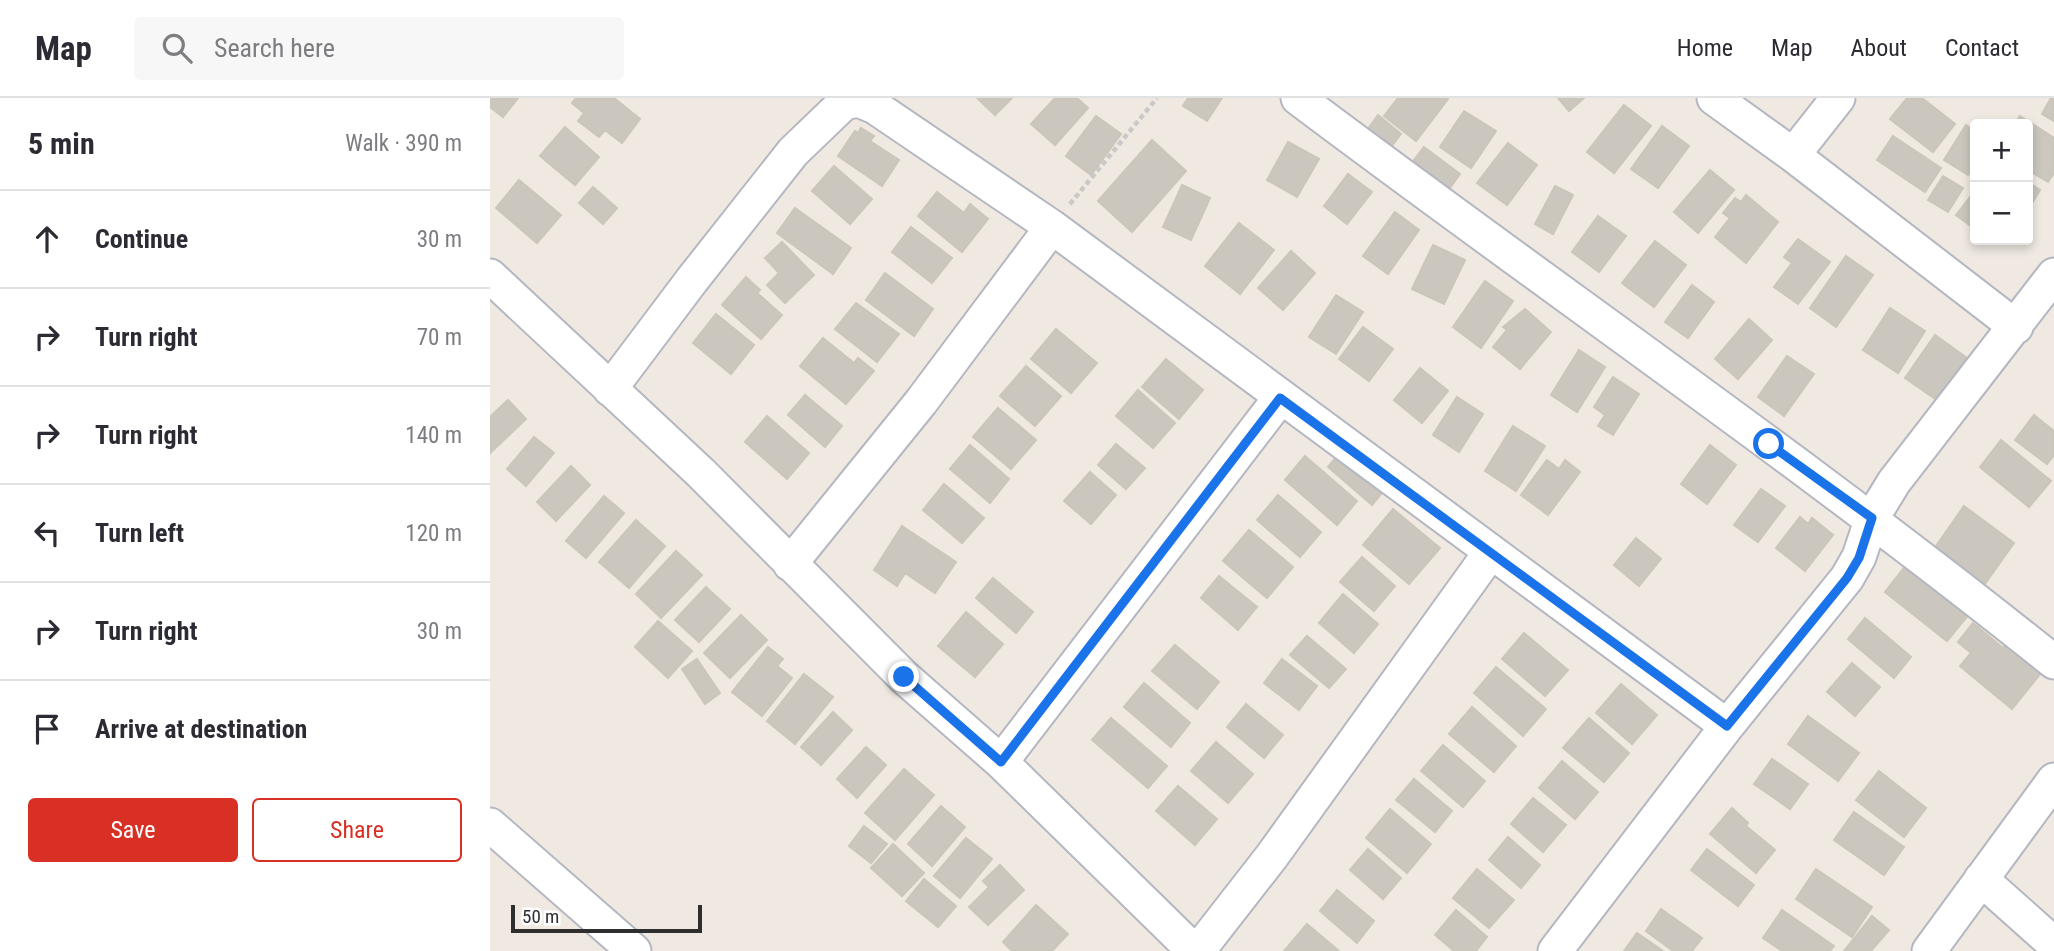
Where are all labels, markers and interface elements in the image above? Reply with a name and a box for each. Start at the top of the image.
search box [134,17,624,80]
text: Map [35,29,92,68]
icon: search [158,29,196,67]
text: Search here [214,33,335,63]
text: Home [1677,34,1733,62]
text: Map [1771,34,1813,62]
text: About [1851,34,1907,62]
text: Contact [1945,34,2019,62]
map controls [1970,119,2033,245]
button: + [1970,119,2033,182]
text: 5 min [28,126,95,161]
text: Walk · 390 m [345,130,462,157]
button: − [1970,182,2033,245]
icon: ahead [28,220,66,258]
text: Continue [95,224,188,254]
text: 30 m [417,226,462,253]
icon: right [28,318,66,356]
text: Turn right [95,322,197,352]
text: 70 m [417,324,462,351]
icon: right [28,416,66,454]
text: Turn right [95,420,197,450]
text: 140 m [405,422,462,449]
route start [1753,428,1784,459]
icon: left [28,514,66,552]
text: Turn left [95,518,184,548]
text: 120 m [405,520,462,547]
icon: right [28,612,66,650]
text: Turn right [95,616,197,646]
text: 30 m [417,618,462,645]
route end [888,661,919,692]
icon: arrive [28,710,66,748]
text: Arrive at destination [95,714,307,744]
button: Save [28,798,238,862]
button: Share [252,798,462,862]
scale bar [511,902,702,934]
text: 50 m [522,905,559,928]

